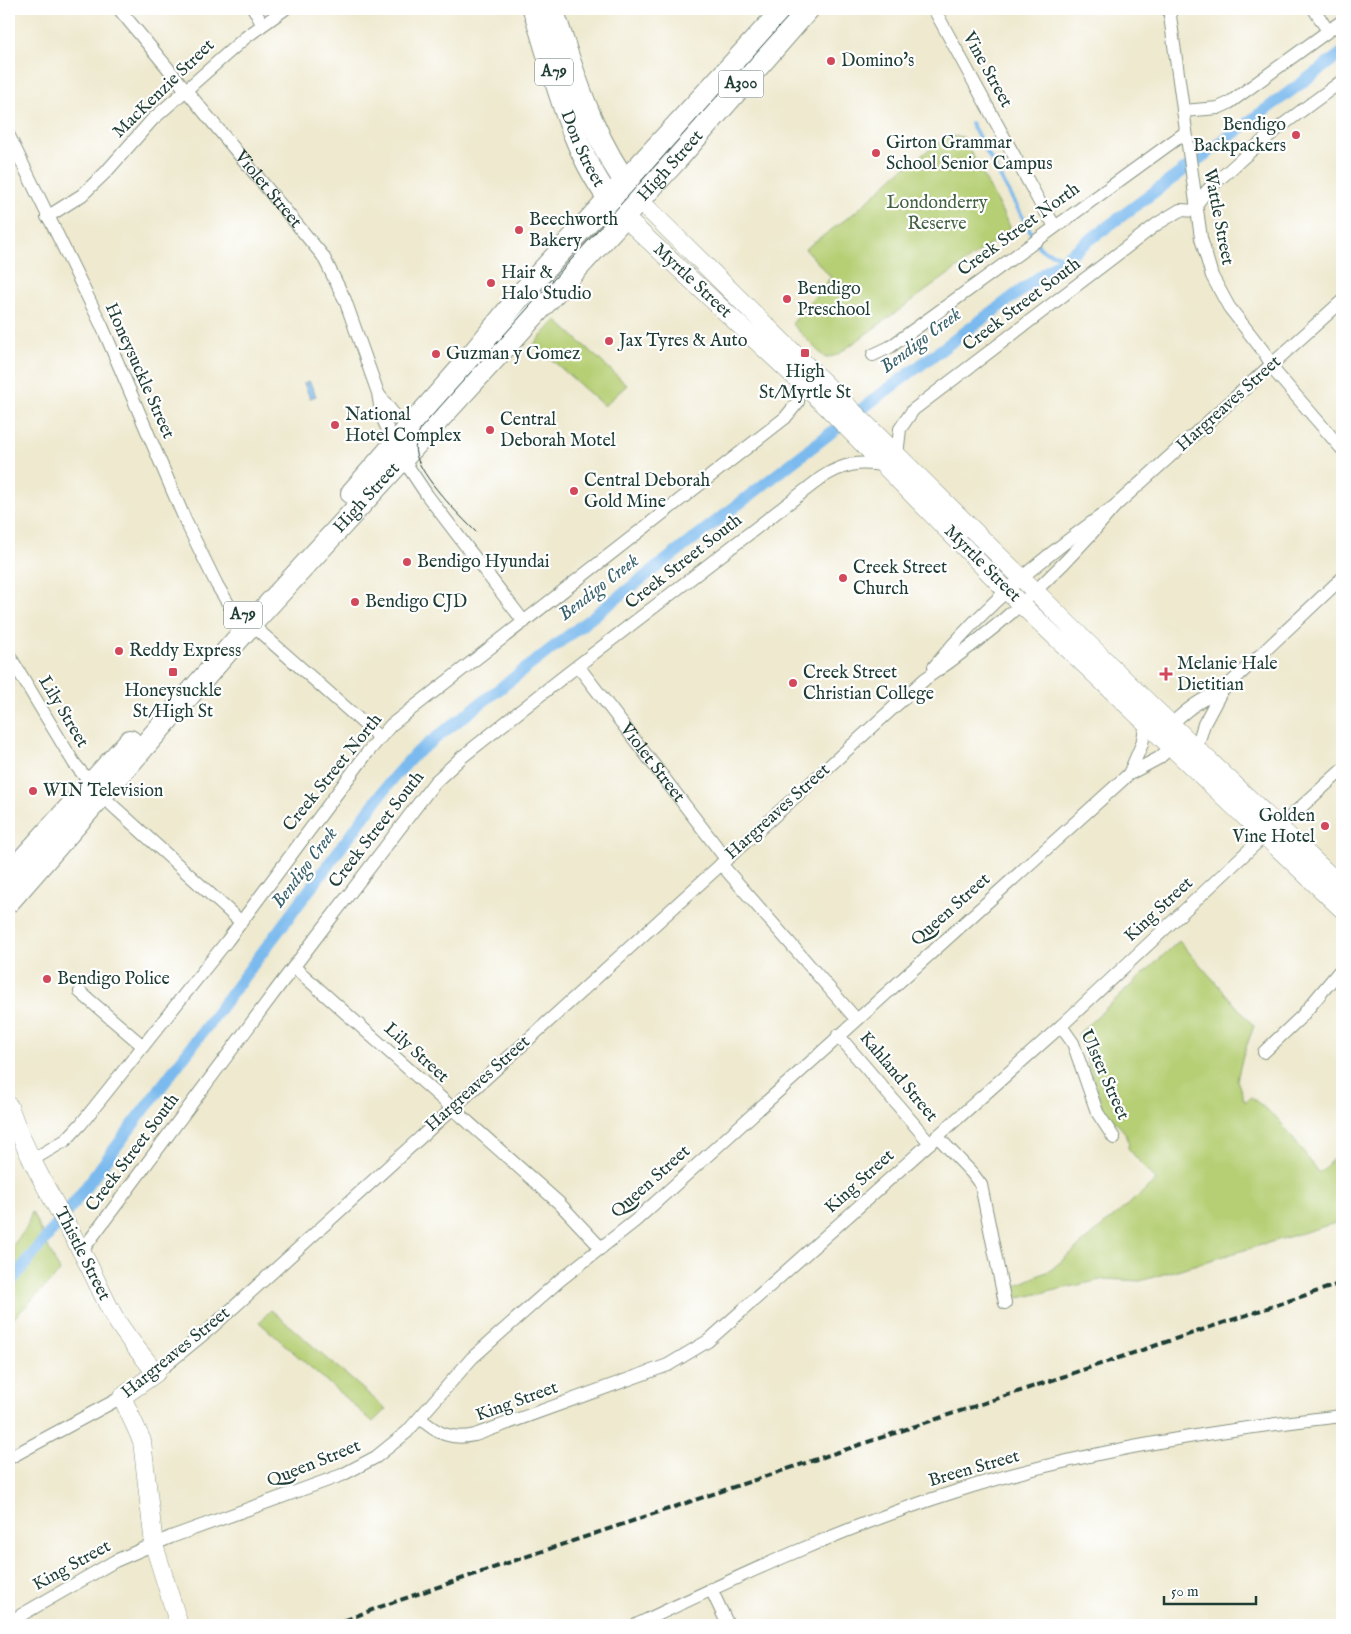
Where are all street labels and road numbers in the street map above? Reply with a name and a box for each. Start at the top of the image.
street label: Vine Street [956,27,1017,112]
street label: MacKenzie Street [108,35,220,143]
road number: A79 [535,58,573,86]
road number: A300 [718,70,764,98]
street label: Don Street [555,107,610,192]
street label: High Street [632,125,708,206]
street label: Violet Street [229,145,307,233]
street label: Wattle Street [1197,167,1239,267]
street label: Creek Street North [953,178,1085,282]
street label: Myrtle Street [648,239,736,323]
street label: Creek Street South [958,253,1086,357]
street label: Honeysuckle Street [99,299,179,443]
street label: Hargreaves Street [1172,351,1286,457]
street label: High Street [328,457,405,538]
street label: Creek Street South [621,509,747,615]
street label: Myrtle Street [939,521,1025,607]
road number: A79 [224,602,262,628]
street label: Lily Street [33,672,93,752]
street label: Creek Street North [278,709,388,837]
street label: Violet Street [614,718,690,807]
street label: Hargreaves Street [721,759,835,865]
street label: Creek Street South [324,767,430,893]
street label: Queen Street [907,868,995,952]
street label: King Street [1120,872,1198,948]
street label: Lily Street [379,1018,453,1088]
street label: Ulster Street [1074,1026,1134,1124]
street label: Kahland Street [854,1027,942,1127]
street label: Hargreaves Street [421,1031,535,1137]
street label: Creek Street South [81,1089,185,1217]
street label: Queen Street [607,1140,695,1224]
street label: King Street [820,1145,900,1219]
street label: Thistle Street [49,1203,115,1305]
street label: Hargreaves Street [117,1302,235,1404]
street label: King Street [473,1377,561,1427]
street label: Queen Street [264,1435,364,1493]
street label: Breen Street [926,1445,1022,1493]
street label: King Street [29,1535,115,1597]

